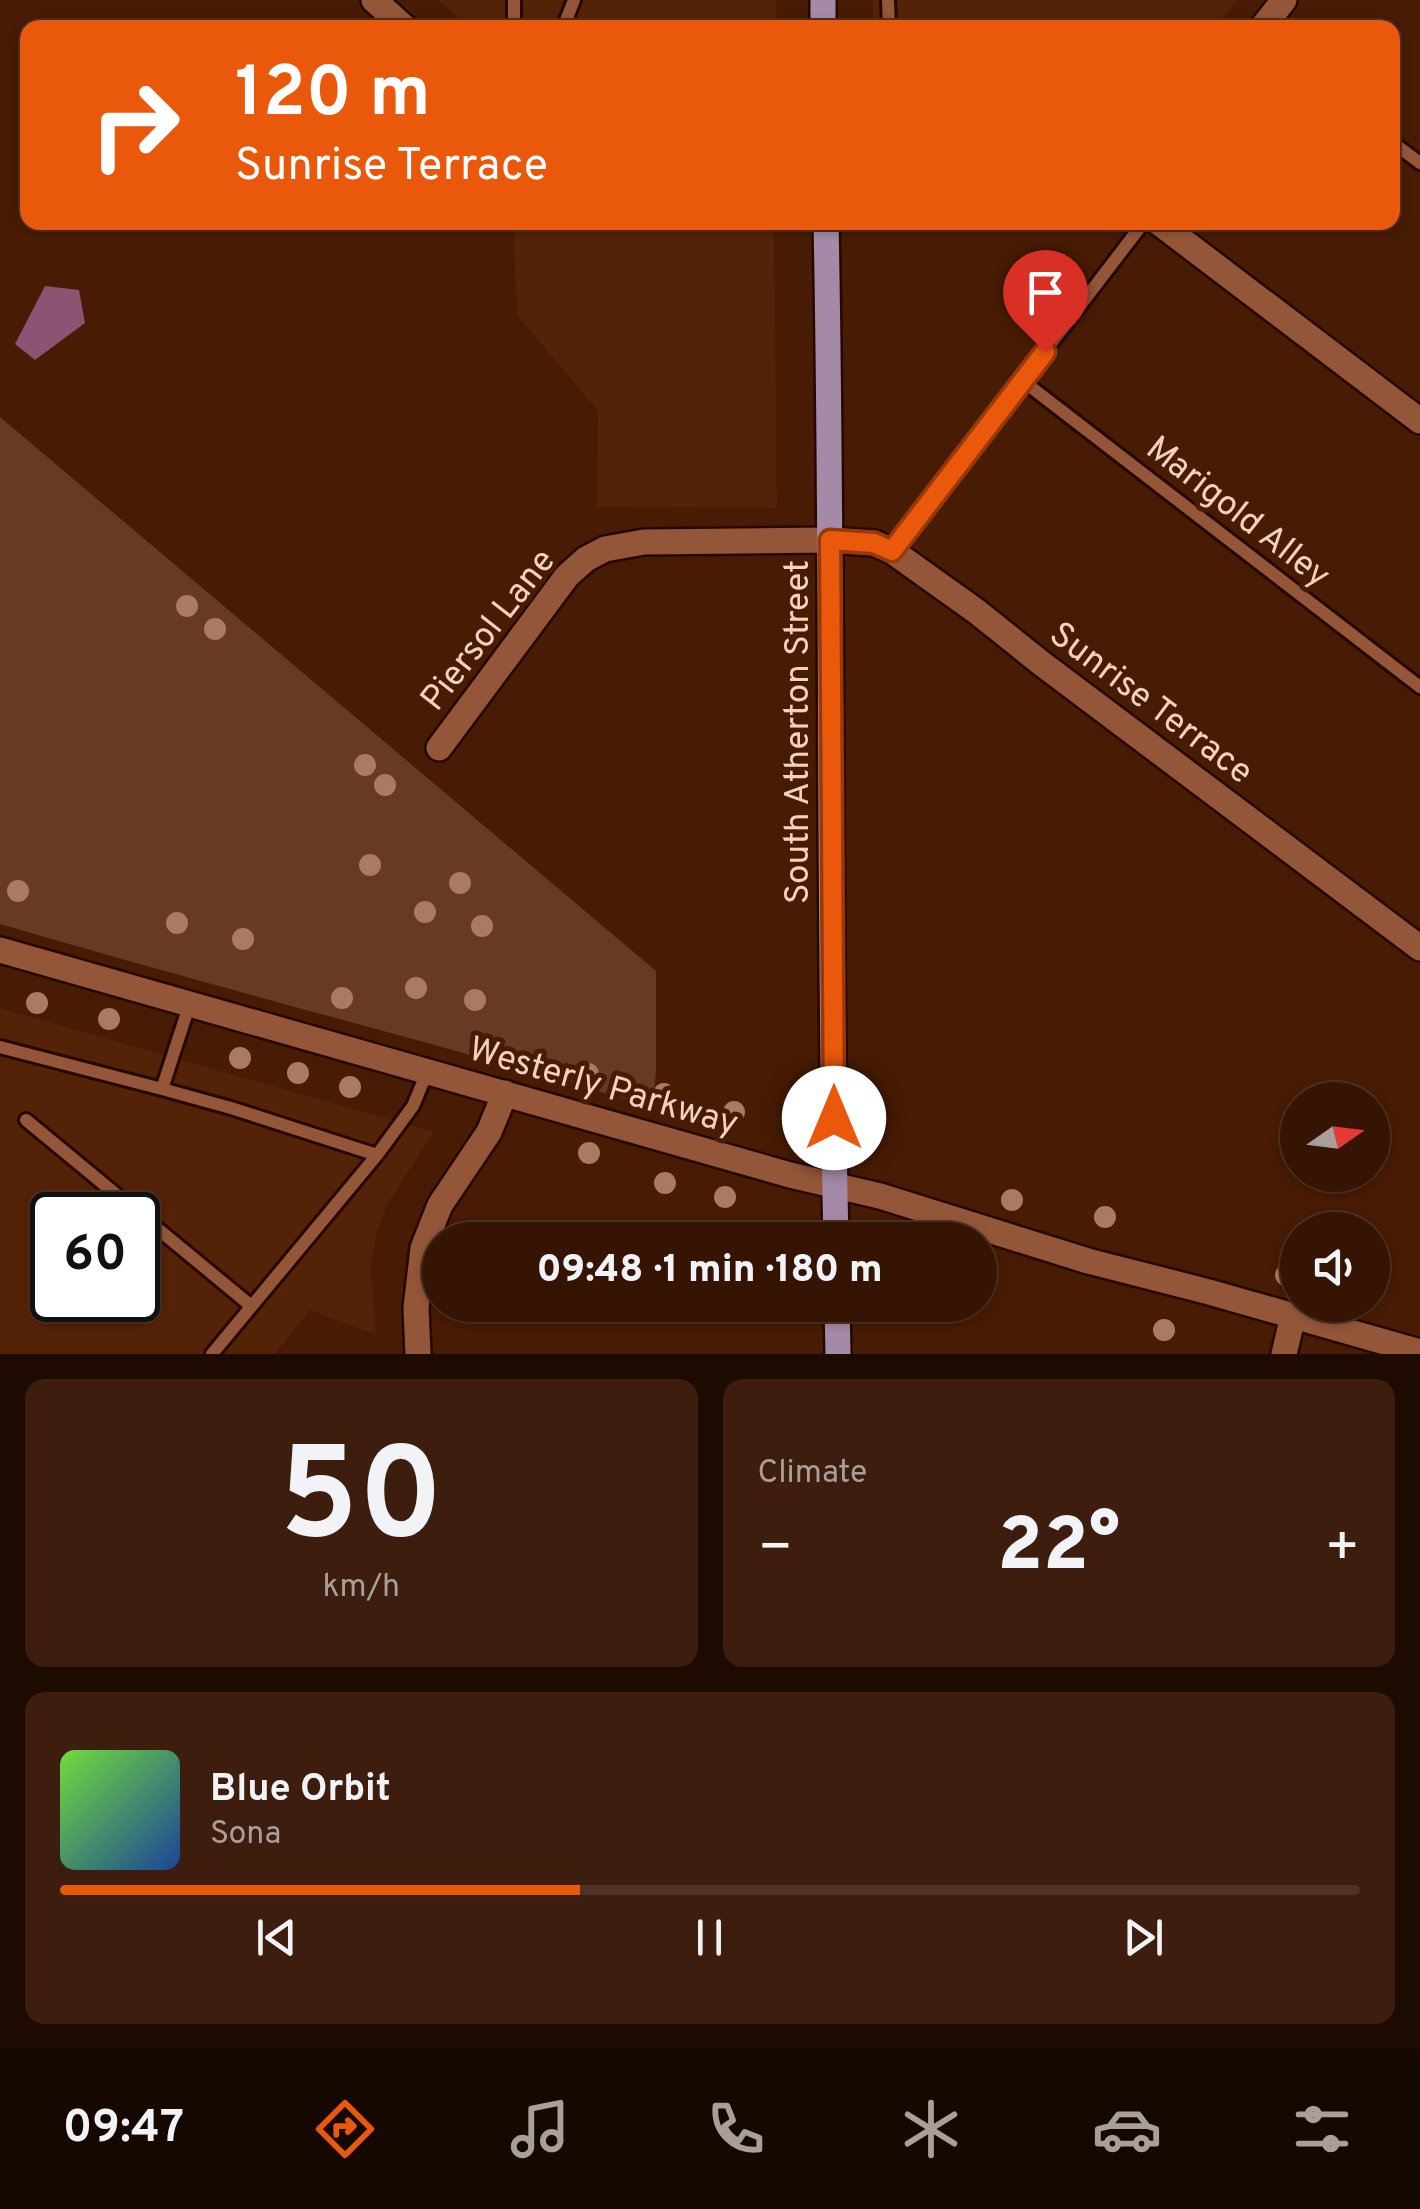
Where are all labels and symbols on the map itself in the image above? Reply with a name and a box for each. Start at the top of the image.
pin [1003,250,1088,353]
street label: Marigold Alley [1136,428,1338,599]
street label: Piersol Lane [412,541,566,721]
street label: South Atherton Street [777,560,821,904]
street label: Sunrise Terrace [1040,614,1261,795]
street label: Westerly Parkway [464,1028,743,1147]
position arrow [782,1066,886,1170]
north arrow [1280,1082,1390,1192]
speed limit sign: 60 [30,1192,160,1322]

